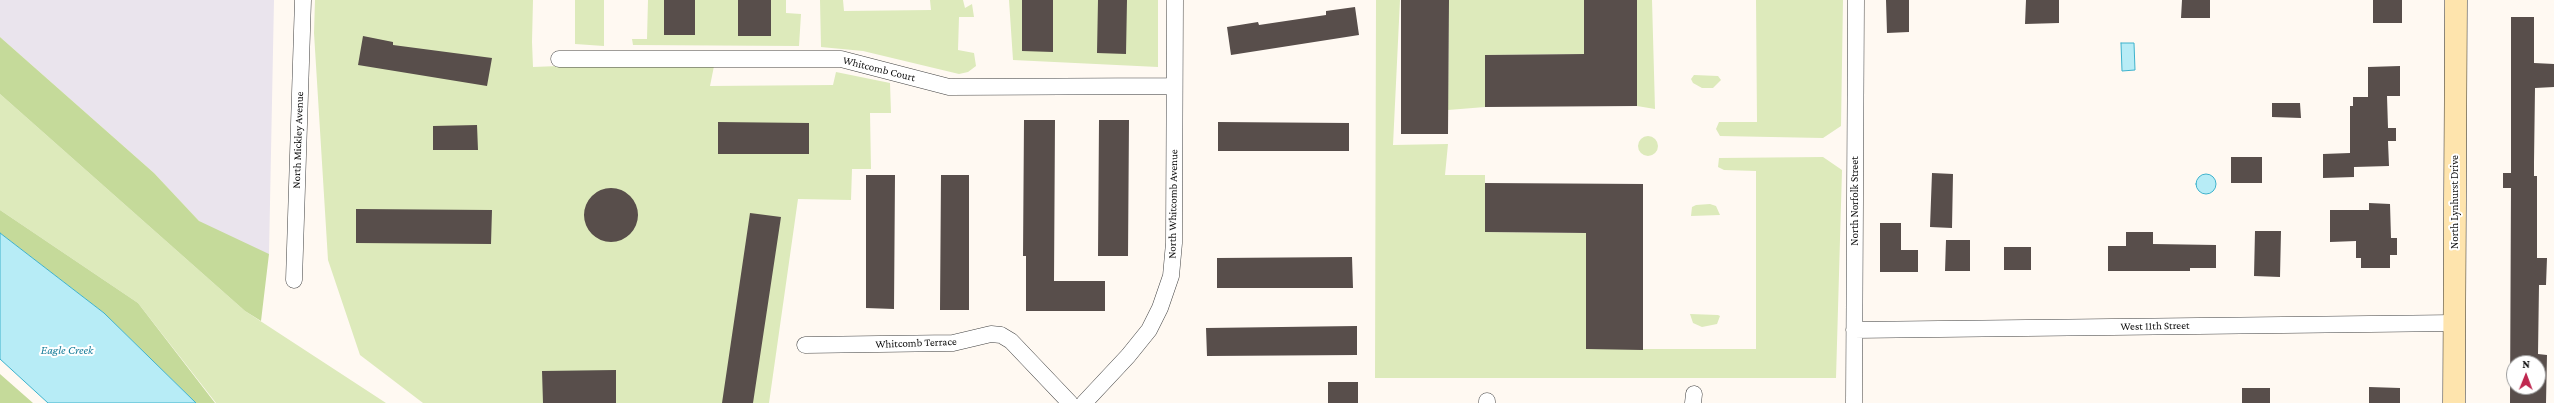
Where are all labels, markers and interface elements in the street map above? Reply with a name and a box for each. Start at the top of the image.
street label: Whitcomb Court [841,54,917,84]
street label: North Mickley Avenue [290,91,306,189]
street label: North Whitcomb Avenue [1165,149,1181,259]
street label: North Lynhurst Drive [2448,155,2462,249]
street label: North Norfolk Street [1848,156,1862,246]
street label: West 11th Street [2120,319,2190,333]
street label: Whitcomb Terrace [875,335,957,351]
water label: Eagle Creek [41,343,93,357]
north arrow [2506,355,2546,395]
text: N [2522,358,2530,370]

